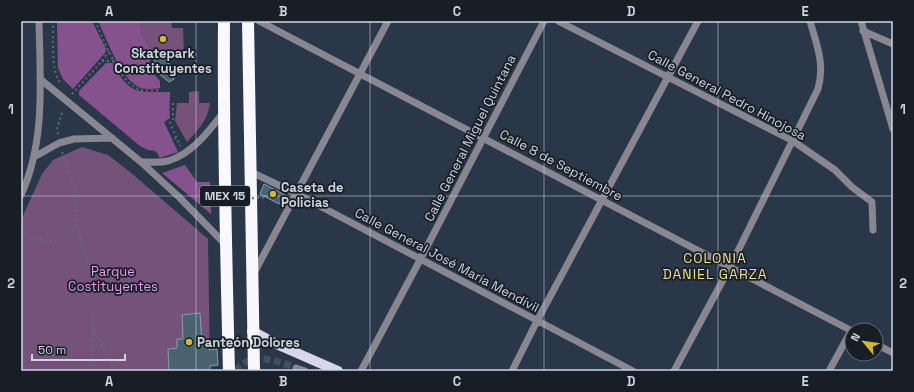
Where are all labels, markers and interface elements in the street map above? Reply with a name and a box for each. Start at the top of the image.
text: A [105,3,114,20]
text: B [279,3,288,20]
text: C [453,3,461,20]
text: D [627,3,636,20]
text: E [801,3,809,20]
marker: Skatepark Constituyentes [158,34,168,44]
place label: Skatepark Constituyentes [114,45,212,77]
street label: Calle General Pedro Hinojosa [645,46,809,144]
street label: Calle General Miguel Quintana [420,51,520,224]
text: 1 [8,101,14,118]
text: 1 [900,101,906,118]
street label: Calle 8 de Septiembre [497,125,625,205]
place label: Caseta de Policias [281,179,343,211]
road number: MEX 15 [200,186,250,206]
marker: Caseta de Policias [268,189,278,199]
street label: Calle General José María Mendívil [352,204,542,316]
district label: COLONIA DANIEL GARZA [662,249,768,283]
park label: Parque Costituyentes [68,263,158,295]
text: 2 [7,275,15,292]
text: 2 [899,275,907,292]
north arrow [844,322,884,362]
text: N [847,331,863,344]
place label: Panteón Dolores [197,334,300,351]
scale bar [32,336,125,362]
marker: Panteón Dolores [184,337,194,347]
text: 50 m [38,342,66,358]
text: A [105,373,114,390]
text: B [279,373,288,390]
text: C [453,373,461,390]
text: D [627,373,636,390]
text: E [801,373,809,390]

